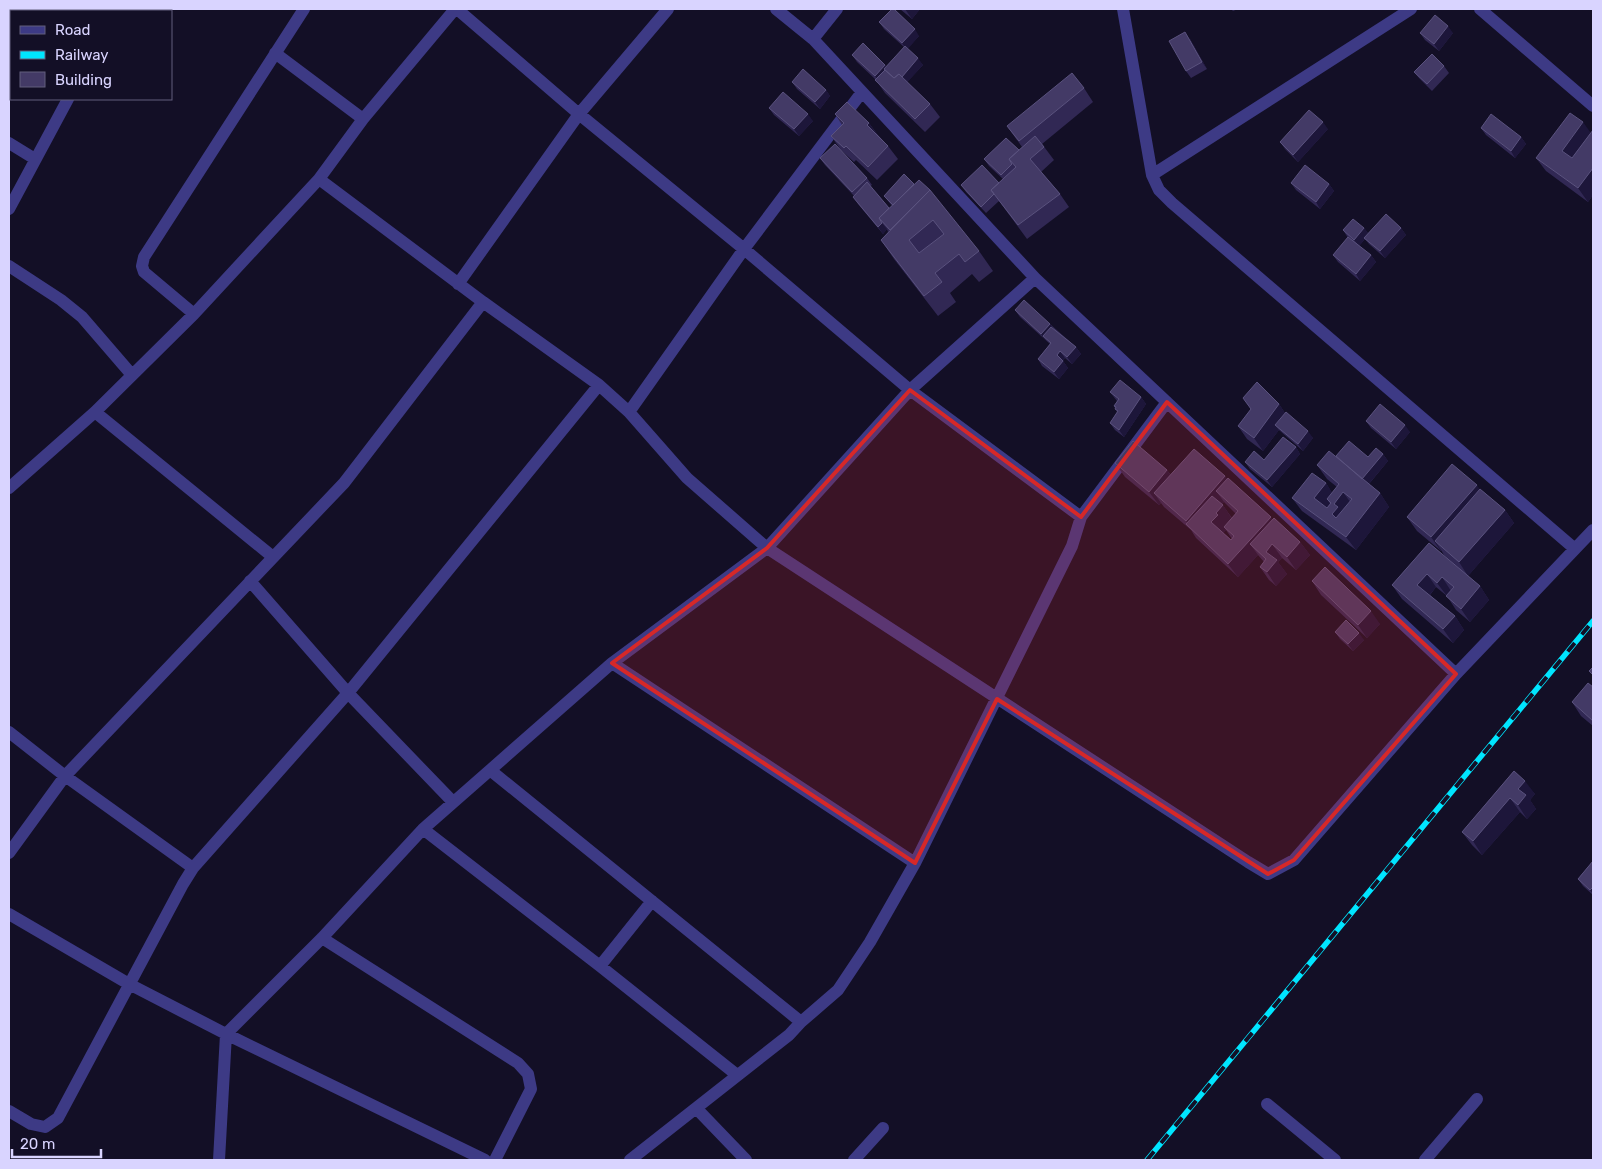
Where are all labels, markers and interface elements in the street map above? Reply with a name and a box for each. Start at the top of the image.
legend [10,10,172,100]
text: Road [55,21,91,39]
text: Railway [55,46,109,64]
text: Building [55,71,112,89]
scale bar [12,1126,101,1158]
text: 20 m [20,1135,55,1153]

